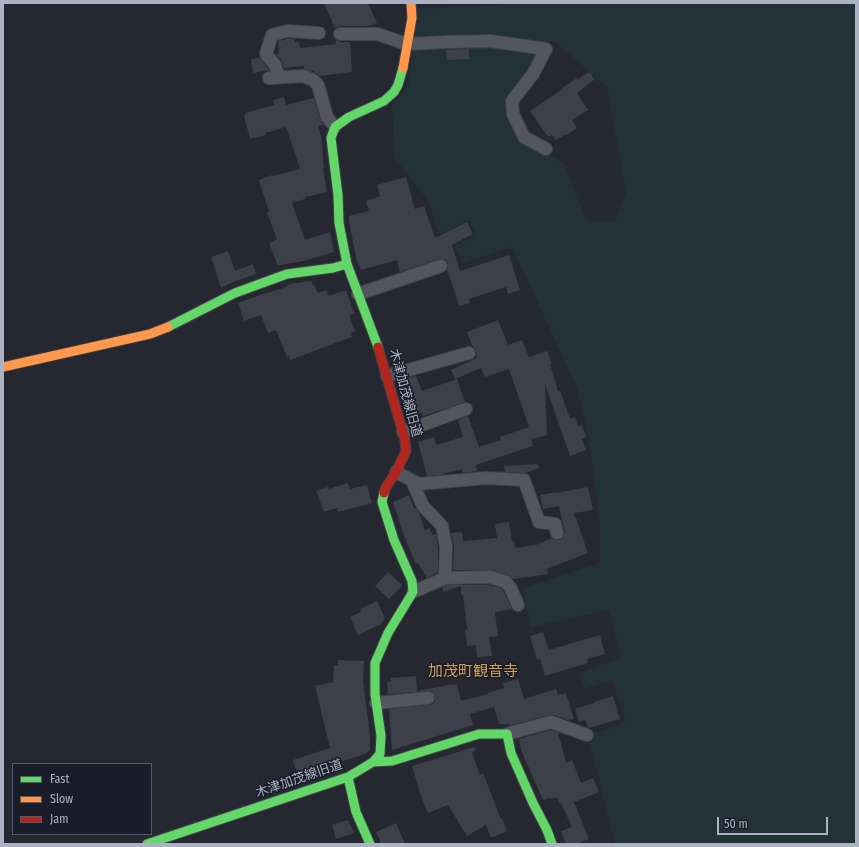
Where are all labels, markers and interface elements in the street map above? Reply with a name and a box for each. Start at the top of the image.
street label: 木津加茂線旧道 [386,347,424,439]
district label: 加茂町観音寺 [428,663,518,681]
street label: 木津加茂線旧道 [253,757,345,801]
legend [12,763,152,835]
text: Fast [50,772,69,786]
text: Slow [50,792,73,806]
scale bar [719,809,830,835]
text: Jam [50,812,68,826]
text: 50 m [724,817,748,831]

